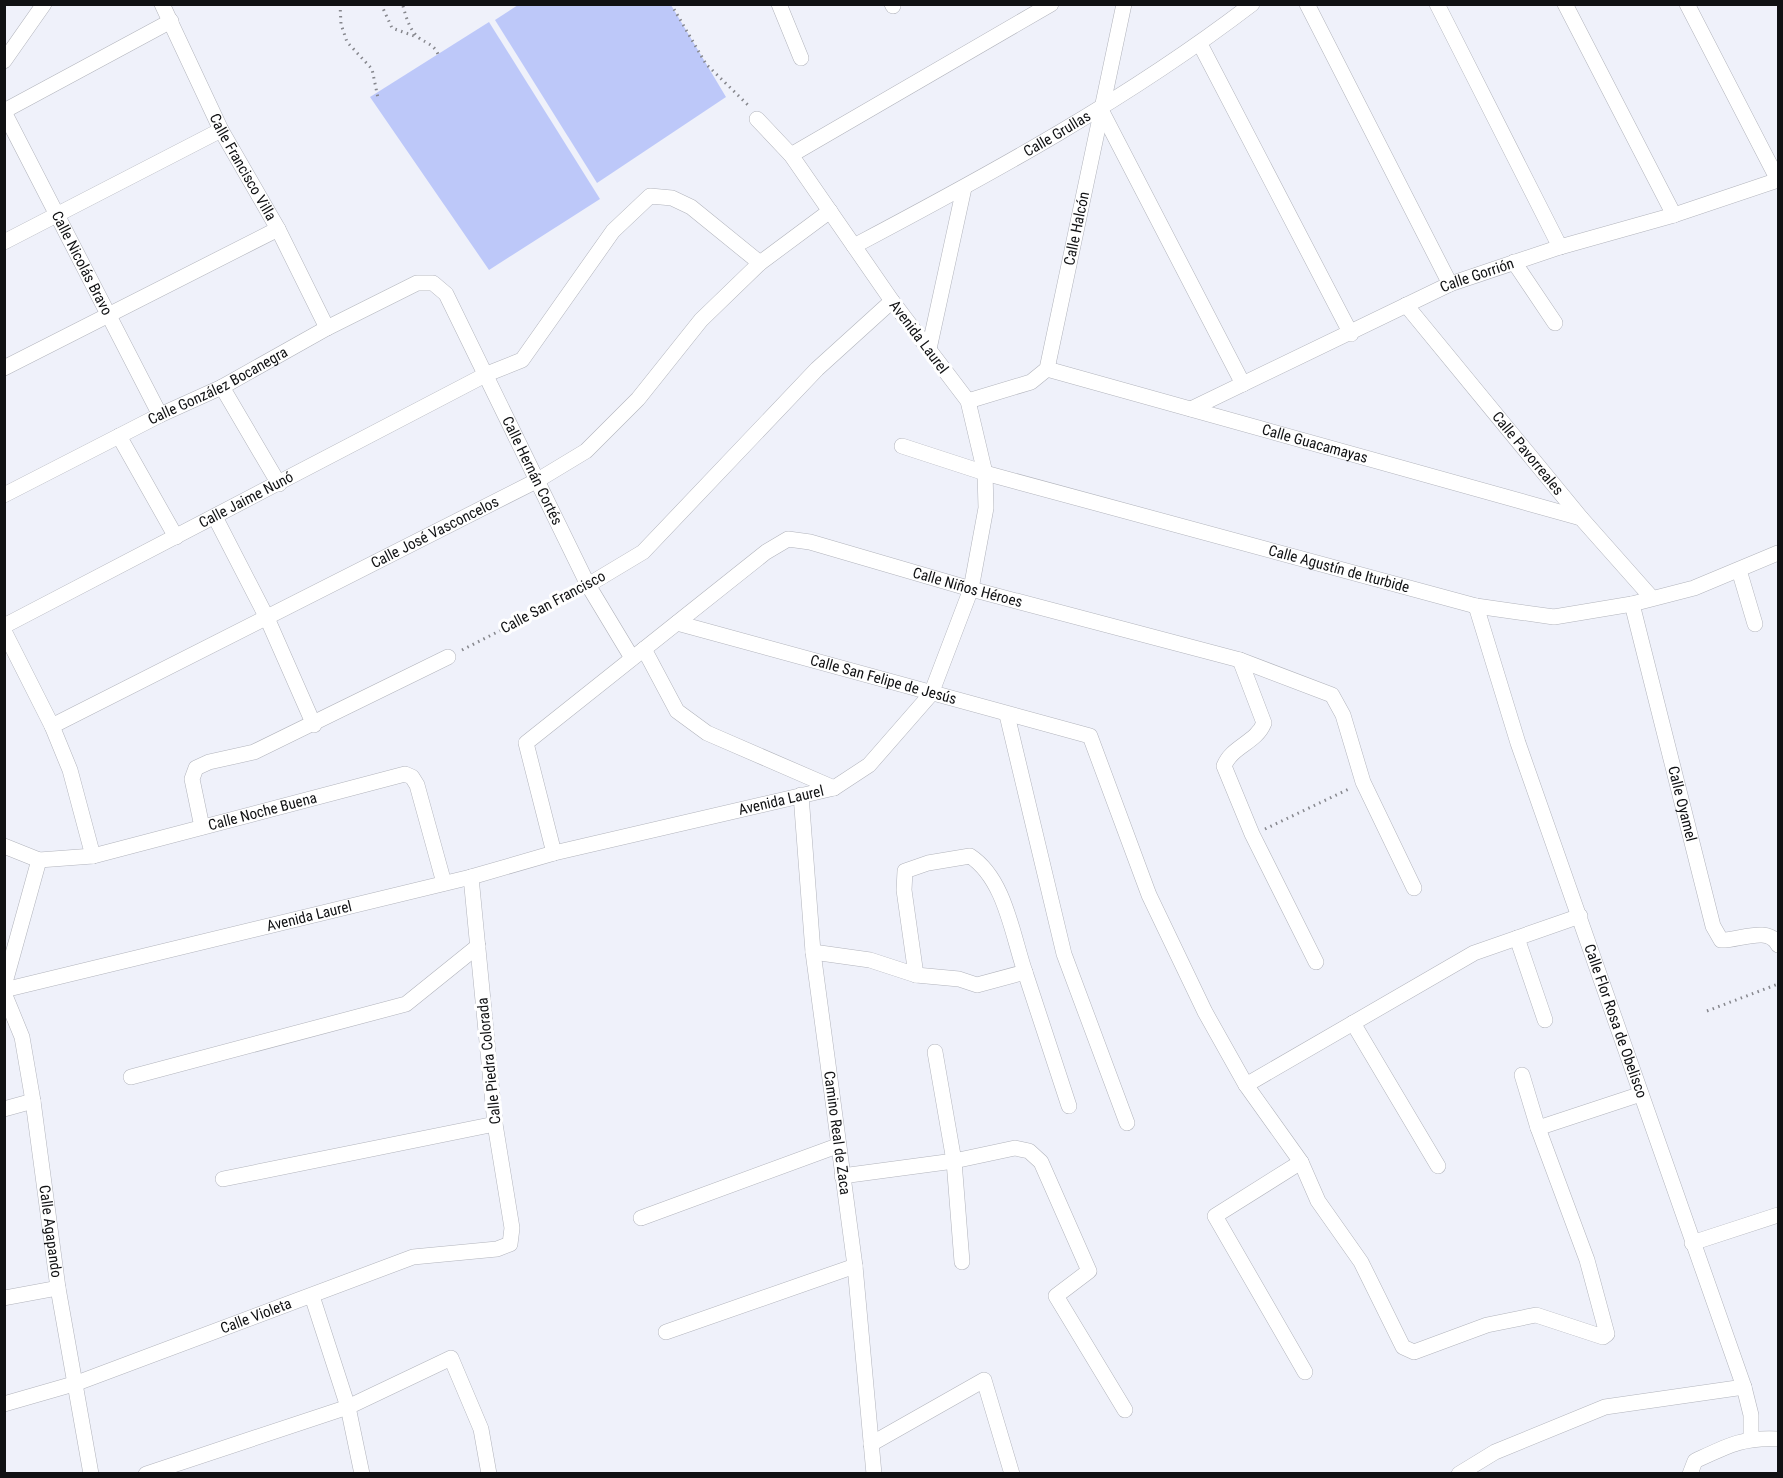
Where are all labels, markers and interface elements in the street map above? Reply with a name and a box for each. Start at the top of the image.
street label: Calle Grullas [1020,107,1094,161]
street label: Calle Francisco Villa [206,111,280,224]
street label: Calle Halcón [1060,190,1093,267]
street label: Calle Nicolás Bravo [48,208,116,318]
street label: Calle Gorrión [1437,254,1516,296]
street label: Avenida Laurel [886,297,952,377]
street label: Calle González Bocanegra [145,343,291,429]
street label: Calle Pavorreales [1488,408,1568,499]
street label: Calle Hernán Cortés [498,413,566,528]
street label: Calle Guacamayas [1260,420,1370,467]
street label: Calle Jaime Nunó [196,468,296,532]
street label: Calle José Vasconcelos [368,492,502,572]
street label: Calle Agustín de Iturbide [1266,541,1411,597]
street label: Calle Niños Héroes [911,563,1025,611]
street label: Calle San Francisco [498,567,608,637]
street label: Calle San Felipe de Jesús [808,651,959,708]
street label: Calle Oyamel [1664,764,1700,843]
street label: Avenida Laurel [737,782,825,819]
street label: Calle Noche Buena [206,789,319,834]
street label: Avenida Laurel [265,897,354,935]
street label: Calle Flor Rosa de Obelisco [1580,942,1651,1100]
street label: Calle Piedra Colorada [473,997,505,1125]
street label: Camino Real de Zaca [820,1070,854,1196]
street label: Calle Agapando [35,1184,66,1279]
street label: Calle Violeta [218,1294,294,1337]

